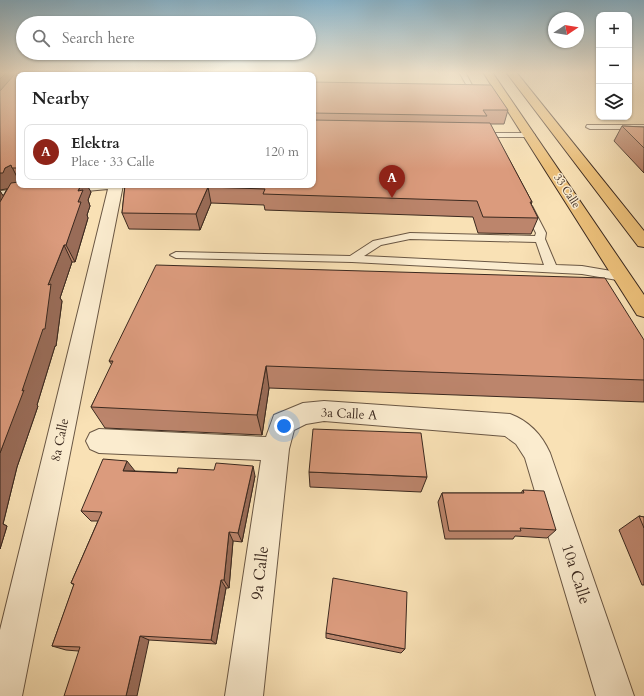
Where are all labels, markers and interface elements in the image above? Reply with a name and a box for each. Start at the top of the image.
north arrow [548,12,584,48]
map controls [596,12,632,120]
button: + [596,12,632,48]
search box [16,16,316,60]
icon: search [30,27,52,49]
text: Search here [62,28,135,48]
button: − [596,48,632,84]
button: layers [596,84,632,120]
text: Nearby [32,87,89,110]
text: Elektra [71,133,120,153]
text: A [41,143,51,161]
text: 120 m [265,143,299,161]
text: Place · 33 Calle [71,153,155,171]
pin: A [379,165,405,198]
street label: 33 Calle [550,171,584,211]
street label: 3a Calle A [320,404,378,425]
your location [274,416,294,436]
street label: 8a Calle [47,417,73,463]
street label: 10a Calle [556,541,596,607]
street label: 9a Calle [246,545,274,601]

